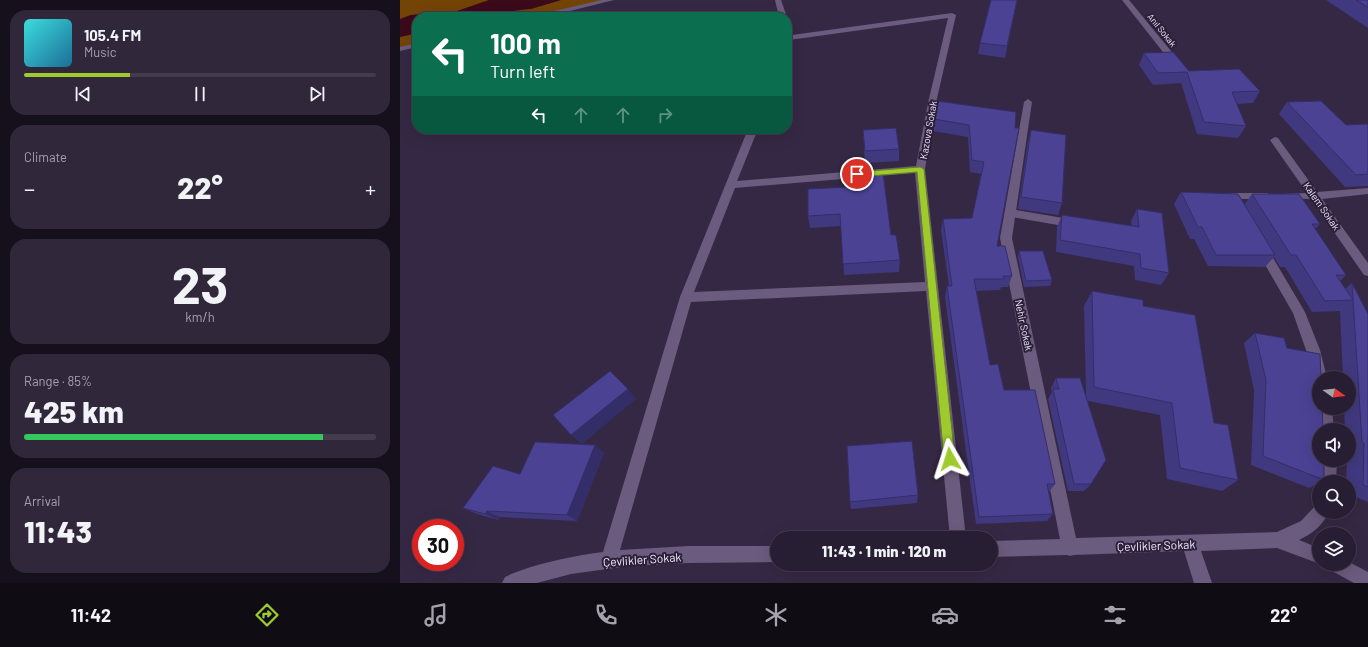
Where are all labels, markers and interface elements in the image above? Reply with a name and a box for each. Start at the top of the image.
street label: Anıl Sokak [1145,11,1179,49]
text: 105.4 FM [84,26,141,44]
text: 100 m [490,26,561,60]
icon: left [424,28,476,80]
text: Music [84,44,117,60]
text: Turn left [490,60,556,82]
icon: previous [72,83,94,105]
icon: pause [189,83,211,105]
icon: next [306,83,328,105]
street label: Kazova Sokak [917,100,939,160]
icon: left [528,104,550,126]
icon: ahead [570,104,592,126]
icon: ahead [612,104,634,126]
icon: right [654,104,676,126]
text: Climate [24,149,67,165]
pin [840,157,874,191]
icon: arrive [846,163,868,185]
text: 22° [177,169,223,205]
text: − [24,175,35,201]
text: + [365,175,376,201]
street label: Kalem Sokak [1301,180,1343,232]
text: 23 [172,252,228,314]
street label: Nehir Sokak [1013,298,1035,352]
text: km/h [185,309,215,325]
north arrow [1312,371,1356,415]
map controls [1312,371,1356,571]
text: Range · 85% [24,373,92,389]
text: 425 km [24,393,124,429]
button: sound [1312,423,1356,467]
position arrow [929,438,971,480]
button: search [1312,475,1356,519]
text: Arrival [24,493,60,509]
text: 11:43 [24,513,92,549]
speed limit sign: 30 [412,519,464,571]
button: layers [1312,527,1356,571]
street label: Çevlikler Sokak [1116,537,1196,553]
text: 11:43 · 1 min · 120 m [822,542,946,560]
street label: Çevlikler Sokak [602,549,682,569]
icon: directions [253,601,281,629]
icon: music [422,601,450,629]
icon: phone [592,601,620,629]
icon: climate [762,601,790,629]
icon: car [931,601,959,629]
icon: filters [1101,601,1129,629]
text: 11:42 [71,604,111,626]
text: 22° [1270,604,1297,626]

